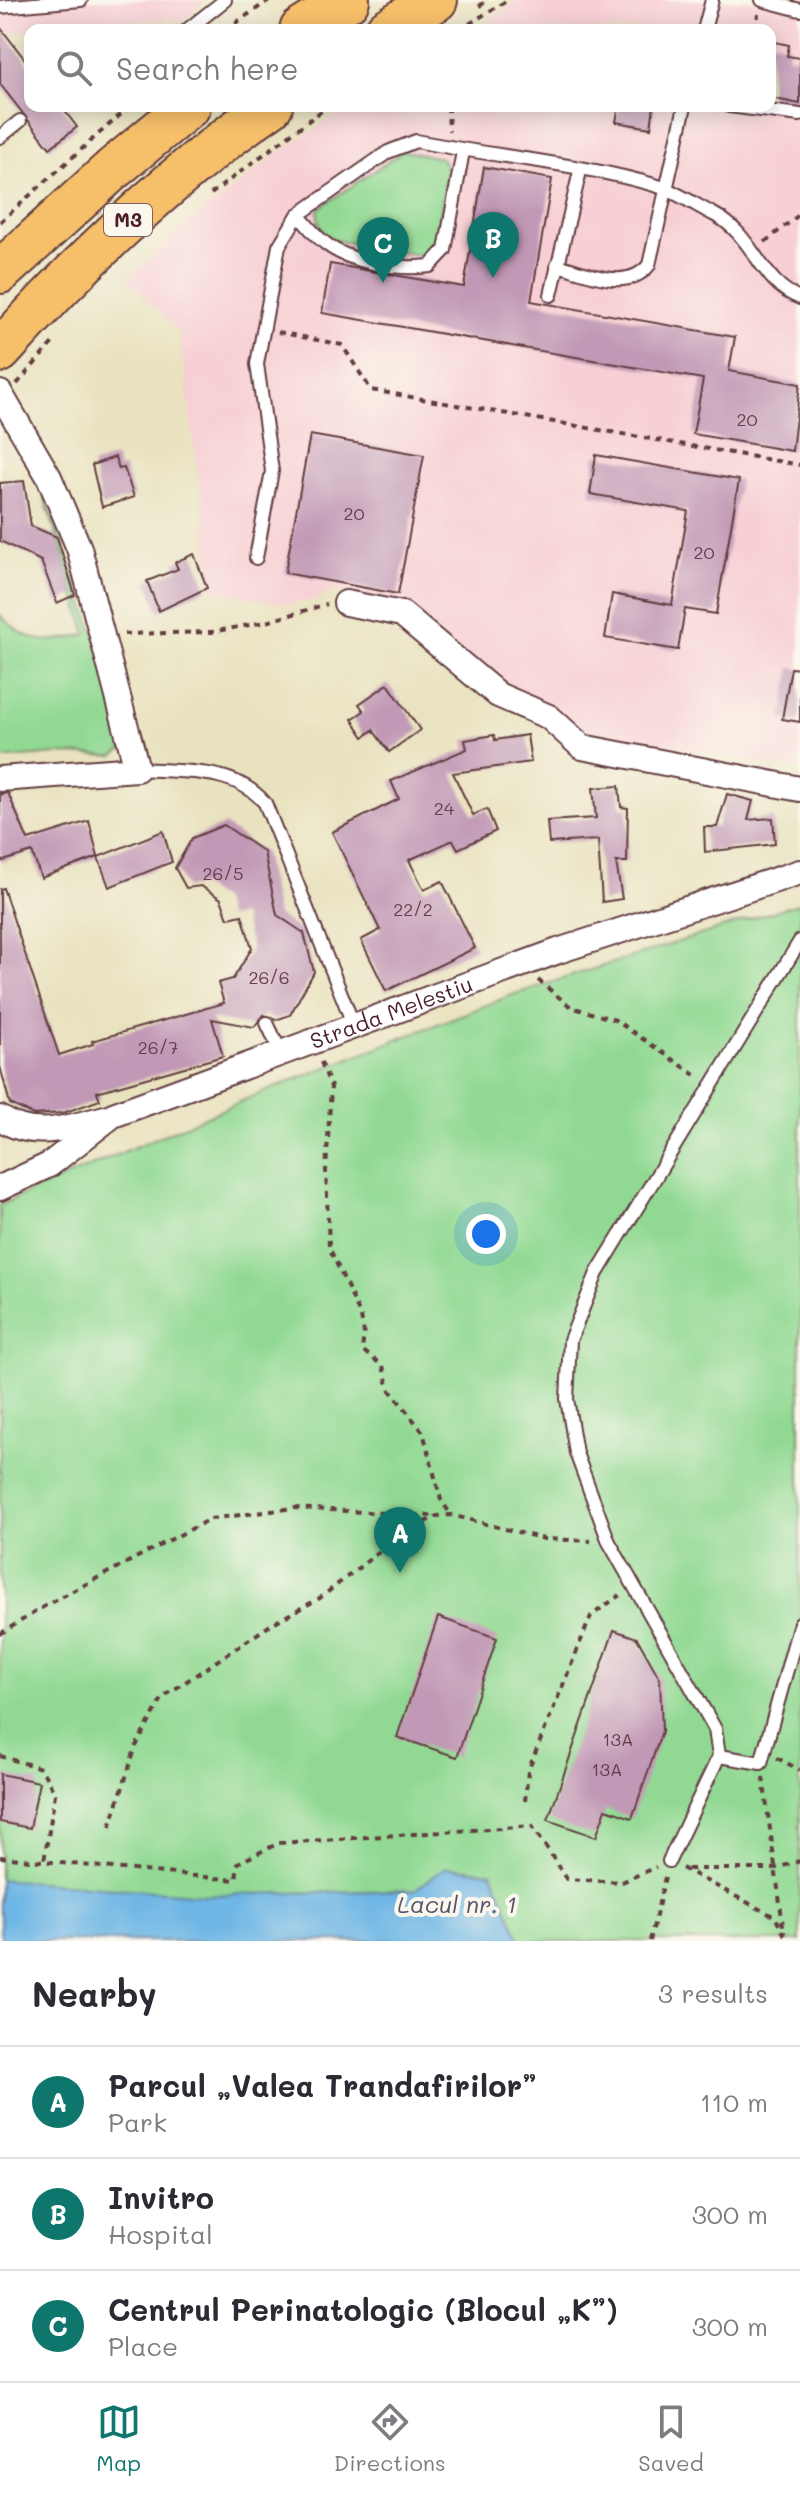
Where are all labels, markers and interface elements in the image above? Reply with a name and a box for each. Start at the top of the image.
search box [24,24,776,112]
icon: search [52,46,96,90]
text: Search here [116,48,299,88]
road number: M3 [104,204,152,236]
pin: B [467,212,519,278]
pin: C [357,217,409,283]
house number: 20 [736,407,758,431]
house number: 20 [343,501,365,525]
house number: 20 [693,540,715,564]
house number: 24 [434,796,455,820]
house number: 26/5 [203,861,243,885]
house number: 22/2 [393,897,433,921]
house number: 26/6 [248,965,290,989]
street label: Strada Melestiu [306,969,476,1055]
house number: 26/7 [138,1035,178,1059]
your location [466,1214,506,1254]
pin: A [374,1507,426,1573]
house number: 13A [602,1727,634,1751]
house number: 13A [591,1757,623,1781]
water label: Lacul nr. 1 [397,1888,517,1919]
text: Nearby [32,1971,157,2016]
text: 3 results [658,1976,768,2010]
text: Parcul „Valea Trandafirilor” [108,2065,537,2105]
text: A [49,2085,67,2119]
text: 110 m [700,2085,768,2119]
text: Park [108,2105,167,2139]
text: Invitro [108,2177,214,2217]
text: B [49,2197,67,2231]
text: 300 m [692,2197,768,2231]
text: Hospital [108,2217,213,2251]
text: Centrul Perinatologic (Blocul „K”) [108,2289,617,2329]
text: C [48,2309,68,2343]
text: 300 m [692,2309,768,2343]
text: Place [108,2329,178,2363]
tab: Map [96,2400,141,2477]
tab: Directions [334,2400,446,2477]
tab: Saved [638,2400,704,2477]

